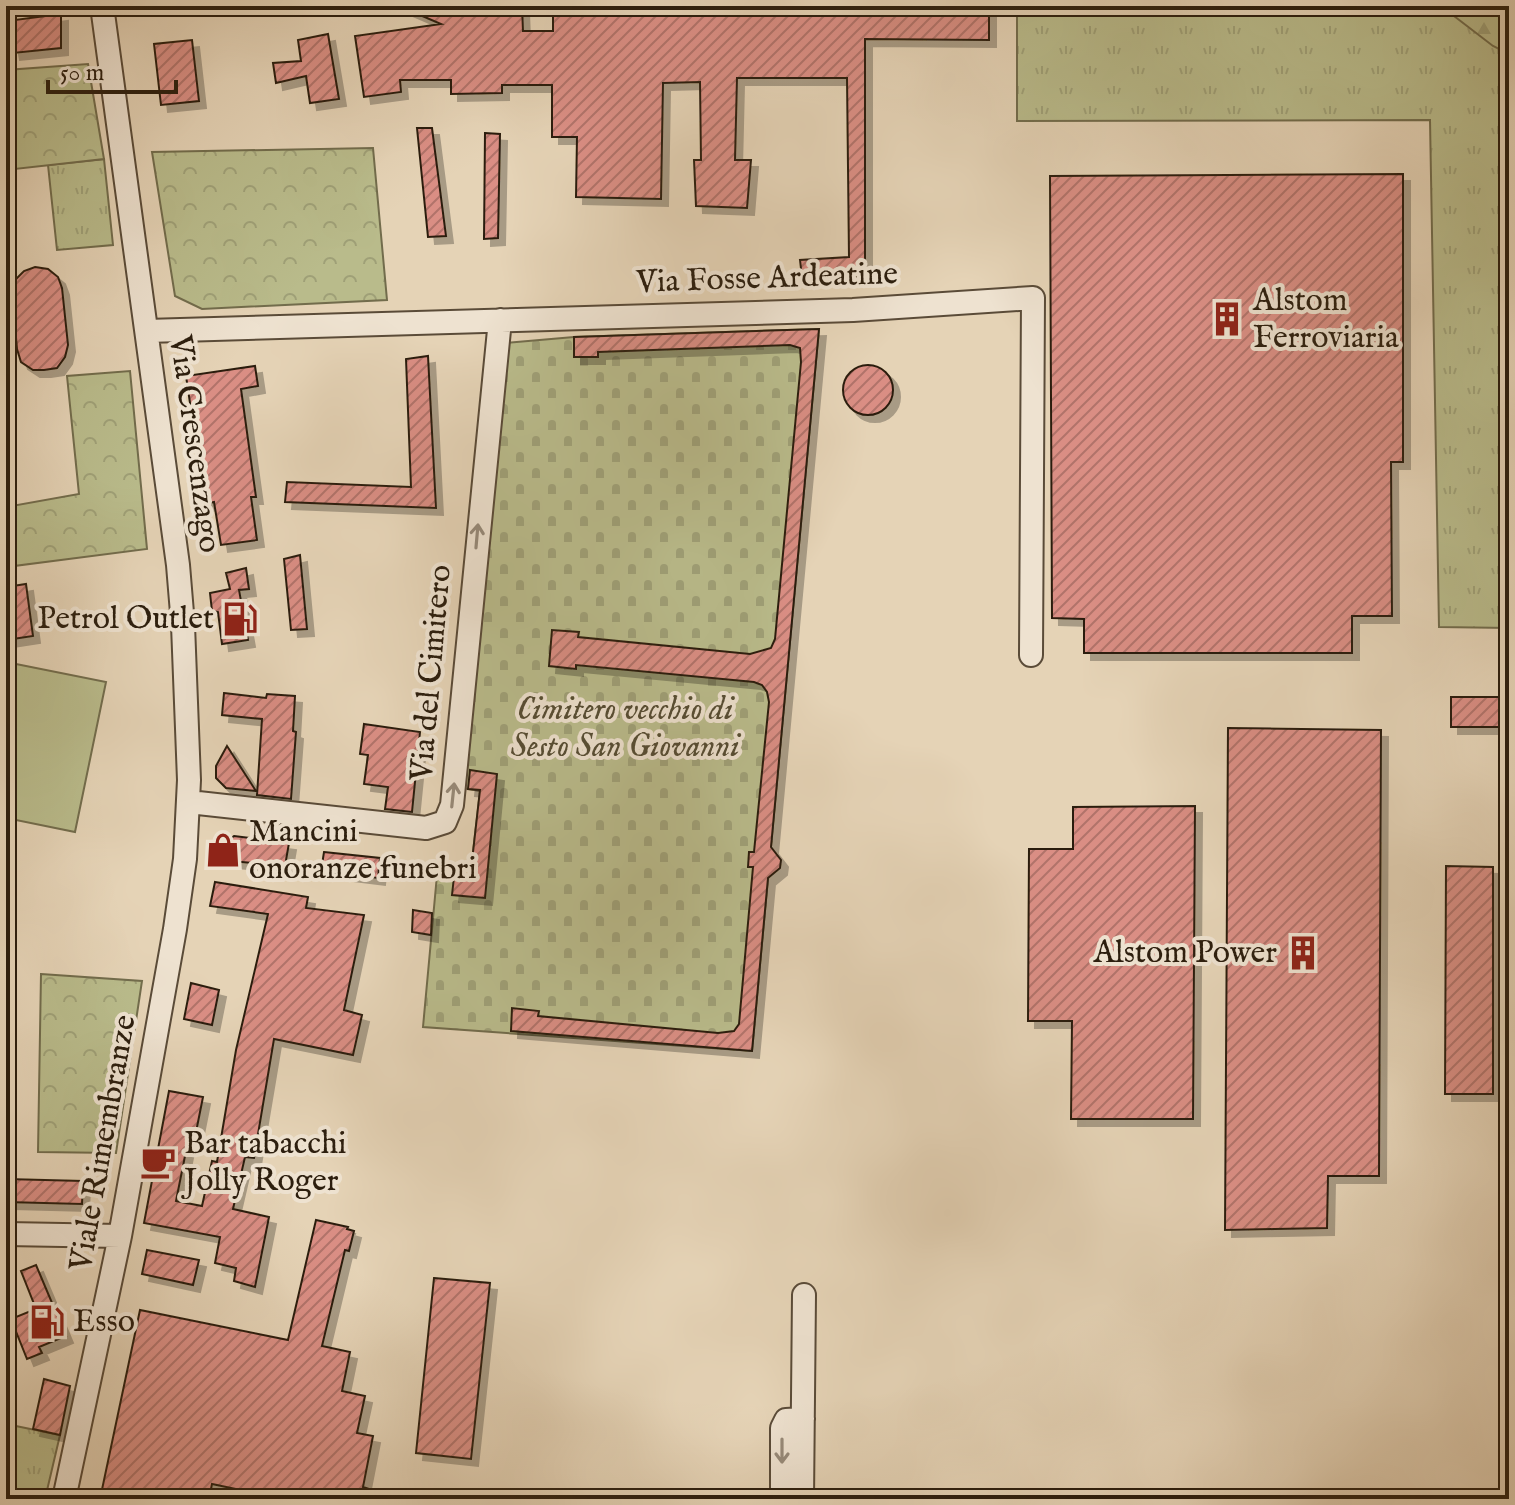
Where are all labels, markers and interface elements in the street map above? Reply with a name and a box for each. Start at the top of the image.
scale bar [48,44,176,94]
text: 50 m [60,58,104,89]
street label: Via Fosse Ardeatine [634,254,899,304]
place label: Alstom Ferroviaria [1252,281,1399,359]
building icon: Alstom Ferroviaria [1208,300,1246,338]
street label: Via Crescenzago [158,332,230,555]
one-way arrow [470,523,485,550]
street label: Via del Cimitero [402,563,462,784]
place label: Petrol Outlet [37,599,214,640]
fuel station icon: Petrol Outlet [221,600,259,638]
park label: Cimitero vecchio di Sesto San Giovanni [510,690,741,768]
one-way arrow [446,782,461,809]
place label: Mancini onoranze funebri [249,812,477,890]
shop icon: Mancini onoranze funebri [204,831,242,869]
place label: Alstom Power [1092,933,1277,974]
building icon: Alstom Power [1284,934,1322,972]
street label: Viale Rimembranze [61,1012,147,1275]
place label: Bar tabacchi Jolly Roger [181,1124,347,1202]
cafe icon: Bar tabacchi Jolly Roger [139,1143,177,1181]
place label: Esso [73,1302,135,1343]
fuel station icon: Esso [28,1303,66,1341]
one-way arrow [774,1437,790,1464]

